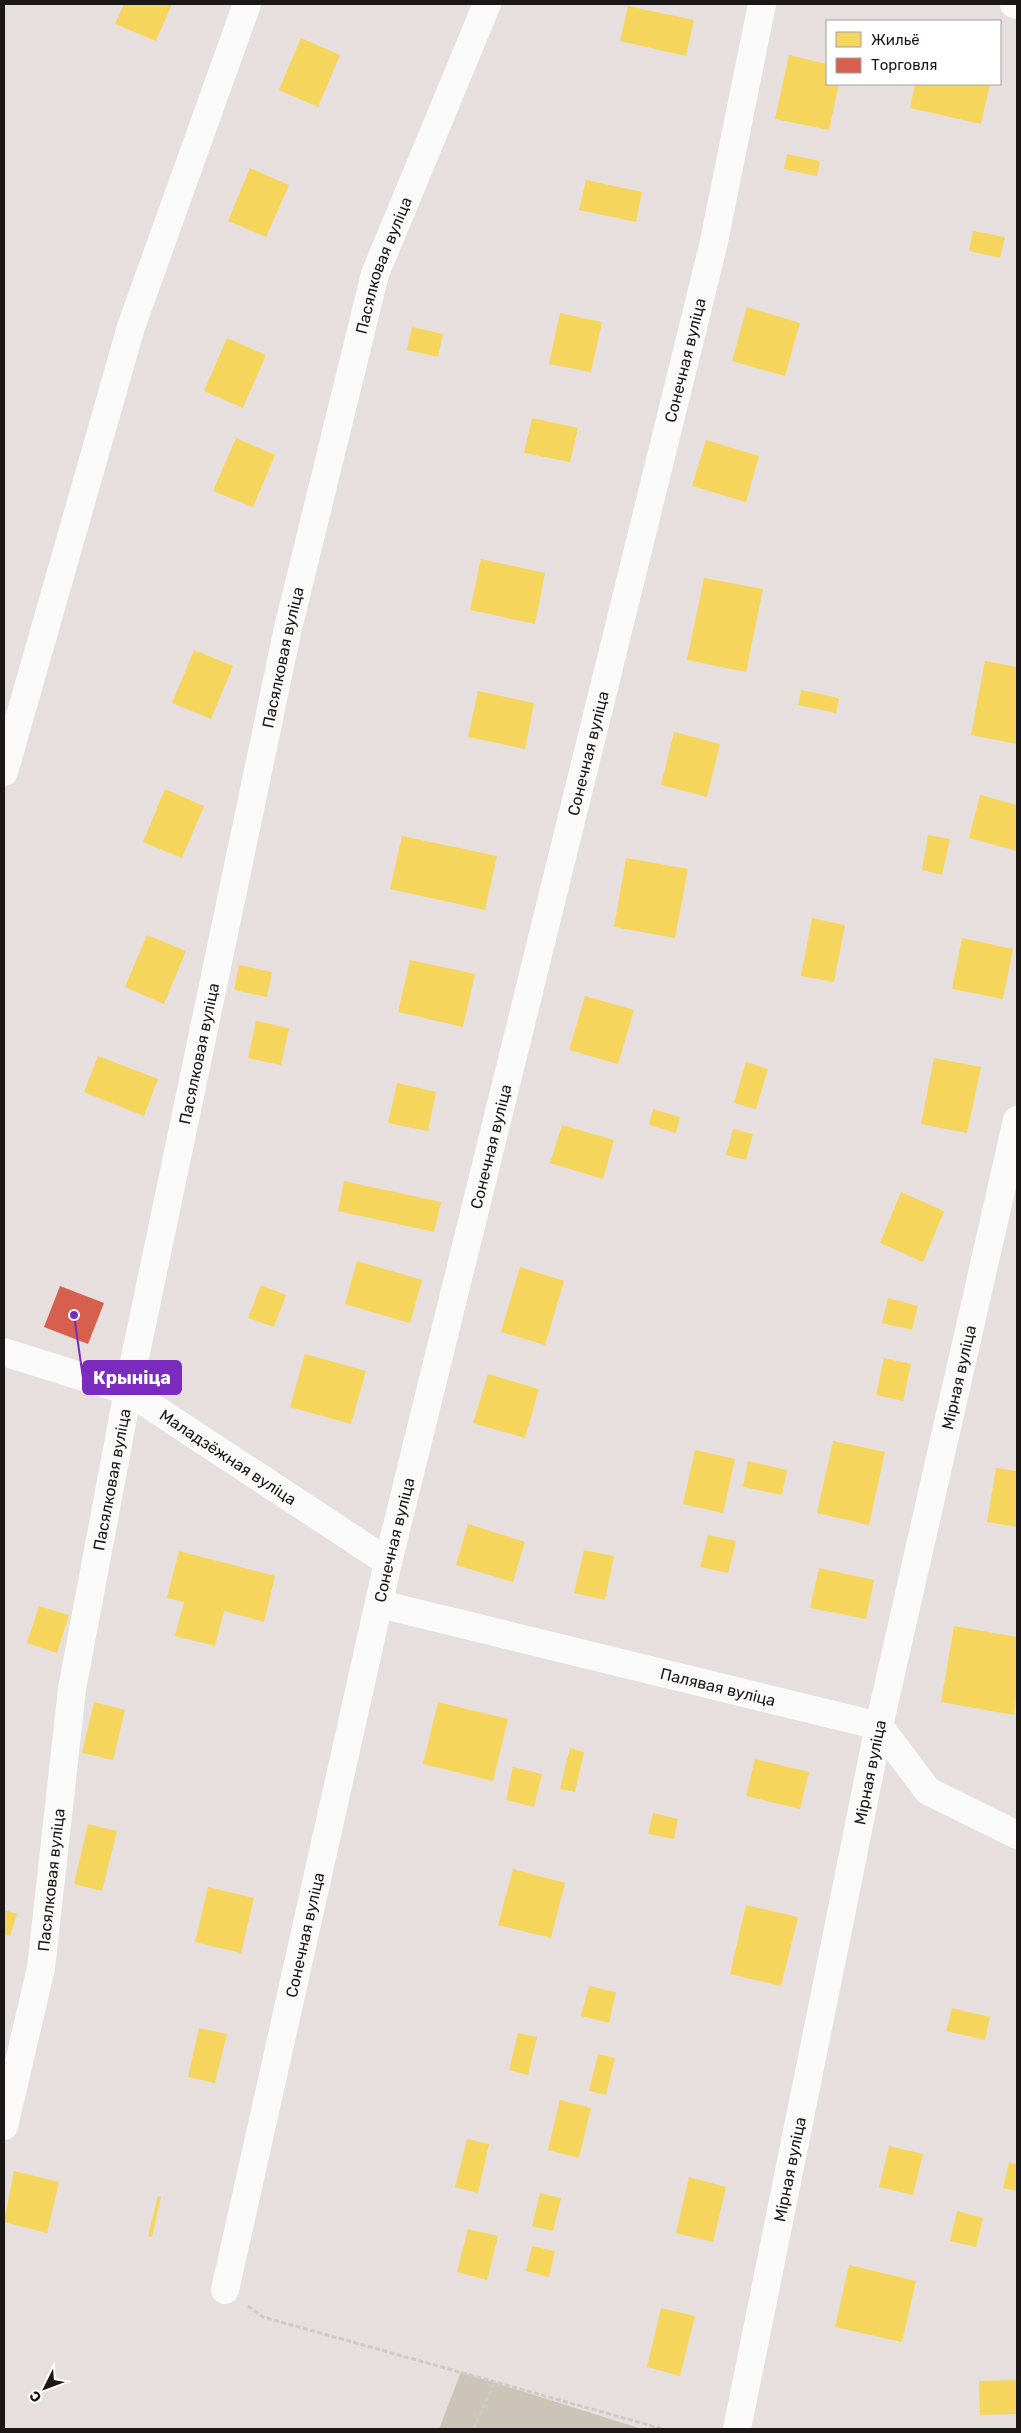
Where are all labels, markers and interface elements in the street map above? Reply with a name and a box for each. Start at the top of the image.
legend [826,20,1001,85]
text: Жильё [871,31,920,49]
text: Торговля [871,56,937,74]
street label: Пасялковая вуліца [351,194,415,336]
street label: Сонечная вуліца [660,296,709,424]
street label: Пасялковая вуліца [258,585,307,730]
street label: Сонечная вуліца [563,689,612,818]
street label: Пасялковая вуліца [175,981,223,1126]
street label: Сонечная вуліца [466,1082,515,1211]
street label: Мірная вуліца [937,1323,980,1431]
callout: Крыніца [83,1361,181,1394]
text: Крыніца [93,1367,171,1389]
street label: Маладзёжная вуліца [156,1405,300,1509]
street label: Пасялковая вуліца [89,1407,134,1552]
street label: Сонечная вуліца [370,1475,418,1604]
street label: Палявая вуліца [659,1663,778,1710]
street label: Мірная вуліца [850,1718,890,1826]
street label: Пасялковая вуліца [33,1807,68,1953]
street label: Сонечная вуліца [281,1870,328,1999]
street label: Мірная вуліца [770,2115,809,2223]
north arrow [20,2363,70,2413]
text: С [26,2387,45,2406]

